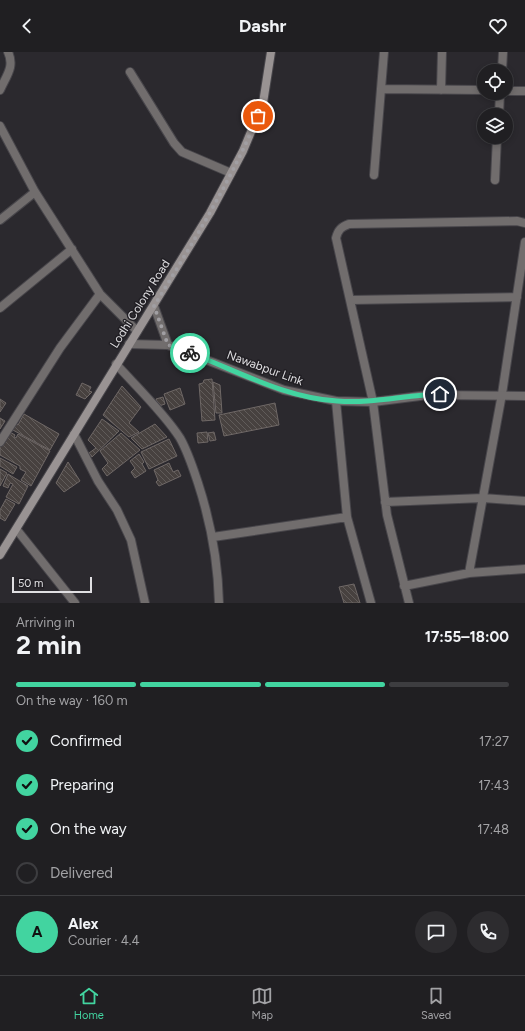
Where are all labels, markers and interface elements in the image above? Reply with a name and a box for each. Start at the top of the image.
icon: back [16,15,38,37]
text: Dashr [239,15,286,37]
icon: heart [487,15,509,37]
map controls [477,64,513,144]
button: locate [477,64,513,100]
pin [241,99,275,133]
icon: bag [247,105,269,127]
button: layers [477,108,513,144]
street label: Lodhi Colony Road [107,257,173,351]
courier [170,333,210,373]
icon: bike [179,342,201,364]
street label: Nawabpur Link [225,348,305,388]
pin [423,377,457,411]
icon: home [429,383,451,405]
scale bar [12,575,92,594]
text: 50 m [18,577,43,590]
text: Arriving in [16,615,75,630]
text: 17:55–18:00 [425,628,509,646]
text: 2 min [16,629,82,661]
text: On the way · 160 m [16,693,128,708]
icon: check [16,730,38,752]
text: Confirmed [50,732,122,750]
text: 17:27 [479,734,509,749]
icon: check [16,774,38,796]
text: Preparing [50,776,114,794]
text: 17:43 [478,778,509,793]
icon: check [16,818,38,840]
text: On the way [50,820,127,838]
text: 17:48 [477,822,509,837]
text: Delivered [50,864,113,882]
button: chat [415,911,457,953]
button: phone [467,911,509,953]
text: Alex [68,915,98,933]
text: A [32,923,42,941]
text: Courier · 4.4 [68,933,140,948]
tab: Home [74,985,104,1022]
tab: Map [251,985,273,1022]
tab: Saved [421,985,451,1022]

